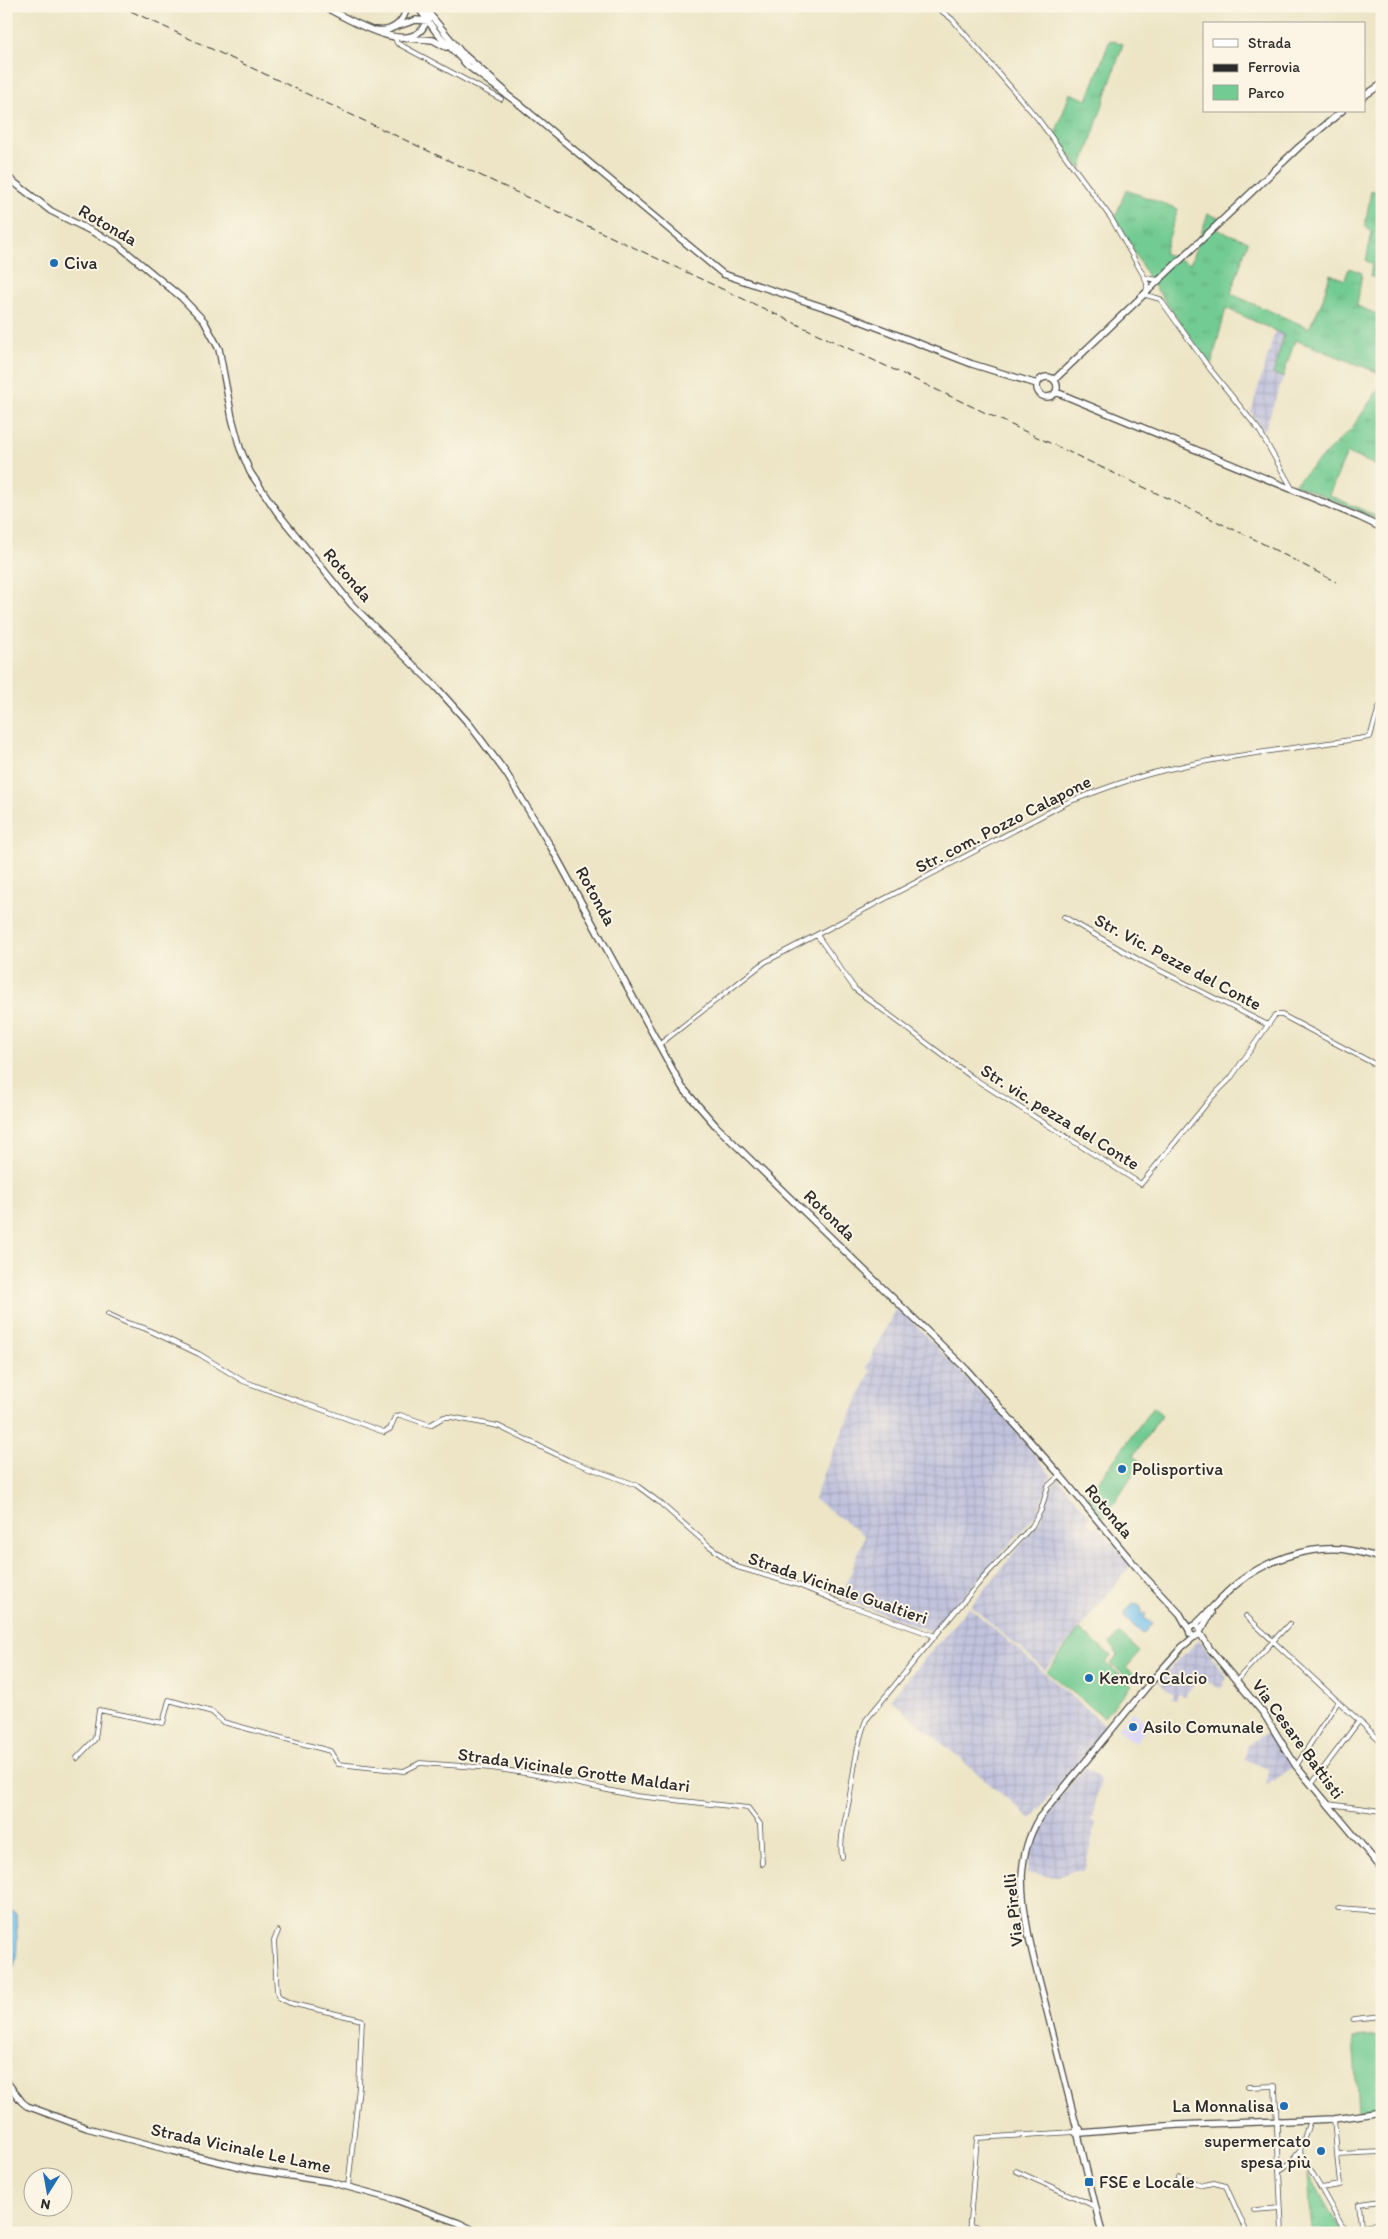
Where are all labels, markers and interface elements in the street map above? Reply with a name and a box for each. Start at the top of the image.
legend [1203,22,1366,112]
text: Strada [1248,34,1292,52]
text: Ferrovia [1248,58,1300,76]
text: Parco [1248,84,1284,102]
street label: Rotonda [75,199,142,251]
place label: Civa [64,252,98,274]
marker: Civa [48,257,60,269]
street label: Rotonda [319,543,378,607]
street label: Str. com. Pozzo Calapone [911,770,1095,878]
street label: Rotonda [571,862,622,930]
street label: Str. Vic. Pezze del Conte [1091,909,1265,1015]
street label: Str. vic. pezza del Conte [976,1059,1144,1175]
street label: Rotonda [799,1185,861,1246]
place label: Polisportiva [1132,1458,1223,1480]
marker: Polisportiva [1116,1463,1128,1475]
street label: Rotonda [1080,1479,1139,1543]
street label: Strada Vicinale Gualtieri [745,1547,931,1629]
place label: Kendro Calcio [1099,1667,1207,1689]
marker: Kendro Calcio [1083,1672,1095,1684]
street label: Via Cesare Battisti [1247,1675,1349,1803]
place label: Asilo Comunale [1143,1716,1264,1738]
marker: Asilo Comunale [1127,1721,1139,1733]
street label: Strada Vicinale Grotte Maldari [457,1743,691,1797]
street label: Via Pirelli [998,1872,1028,1948]
place label: La Monnalisa [1172,2095,1274,2117]
marker: La Monnalisa [1278,2100,1290,2112]
street label: Strada Vicinale Le Lame [149,2118,333,2178]
place label: supermercato spesa più [1204,2130,1311,2173]
marker: supermercato spesa più [1315,2145,1327,2157]
north arrow [22,2166,72,2216]
place label: FSE e Locale [1099,2171,1195,2193]
marker: FSE e Locale [1083,2176,1095,2188]
text: N [39,2195,52,2214]

